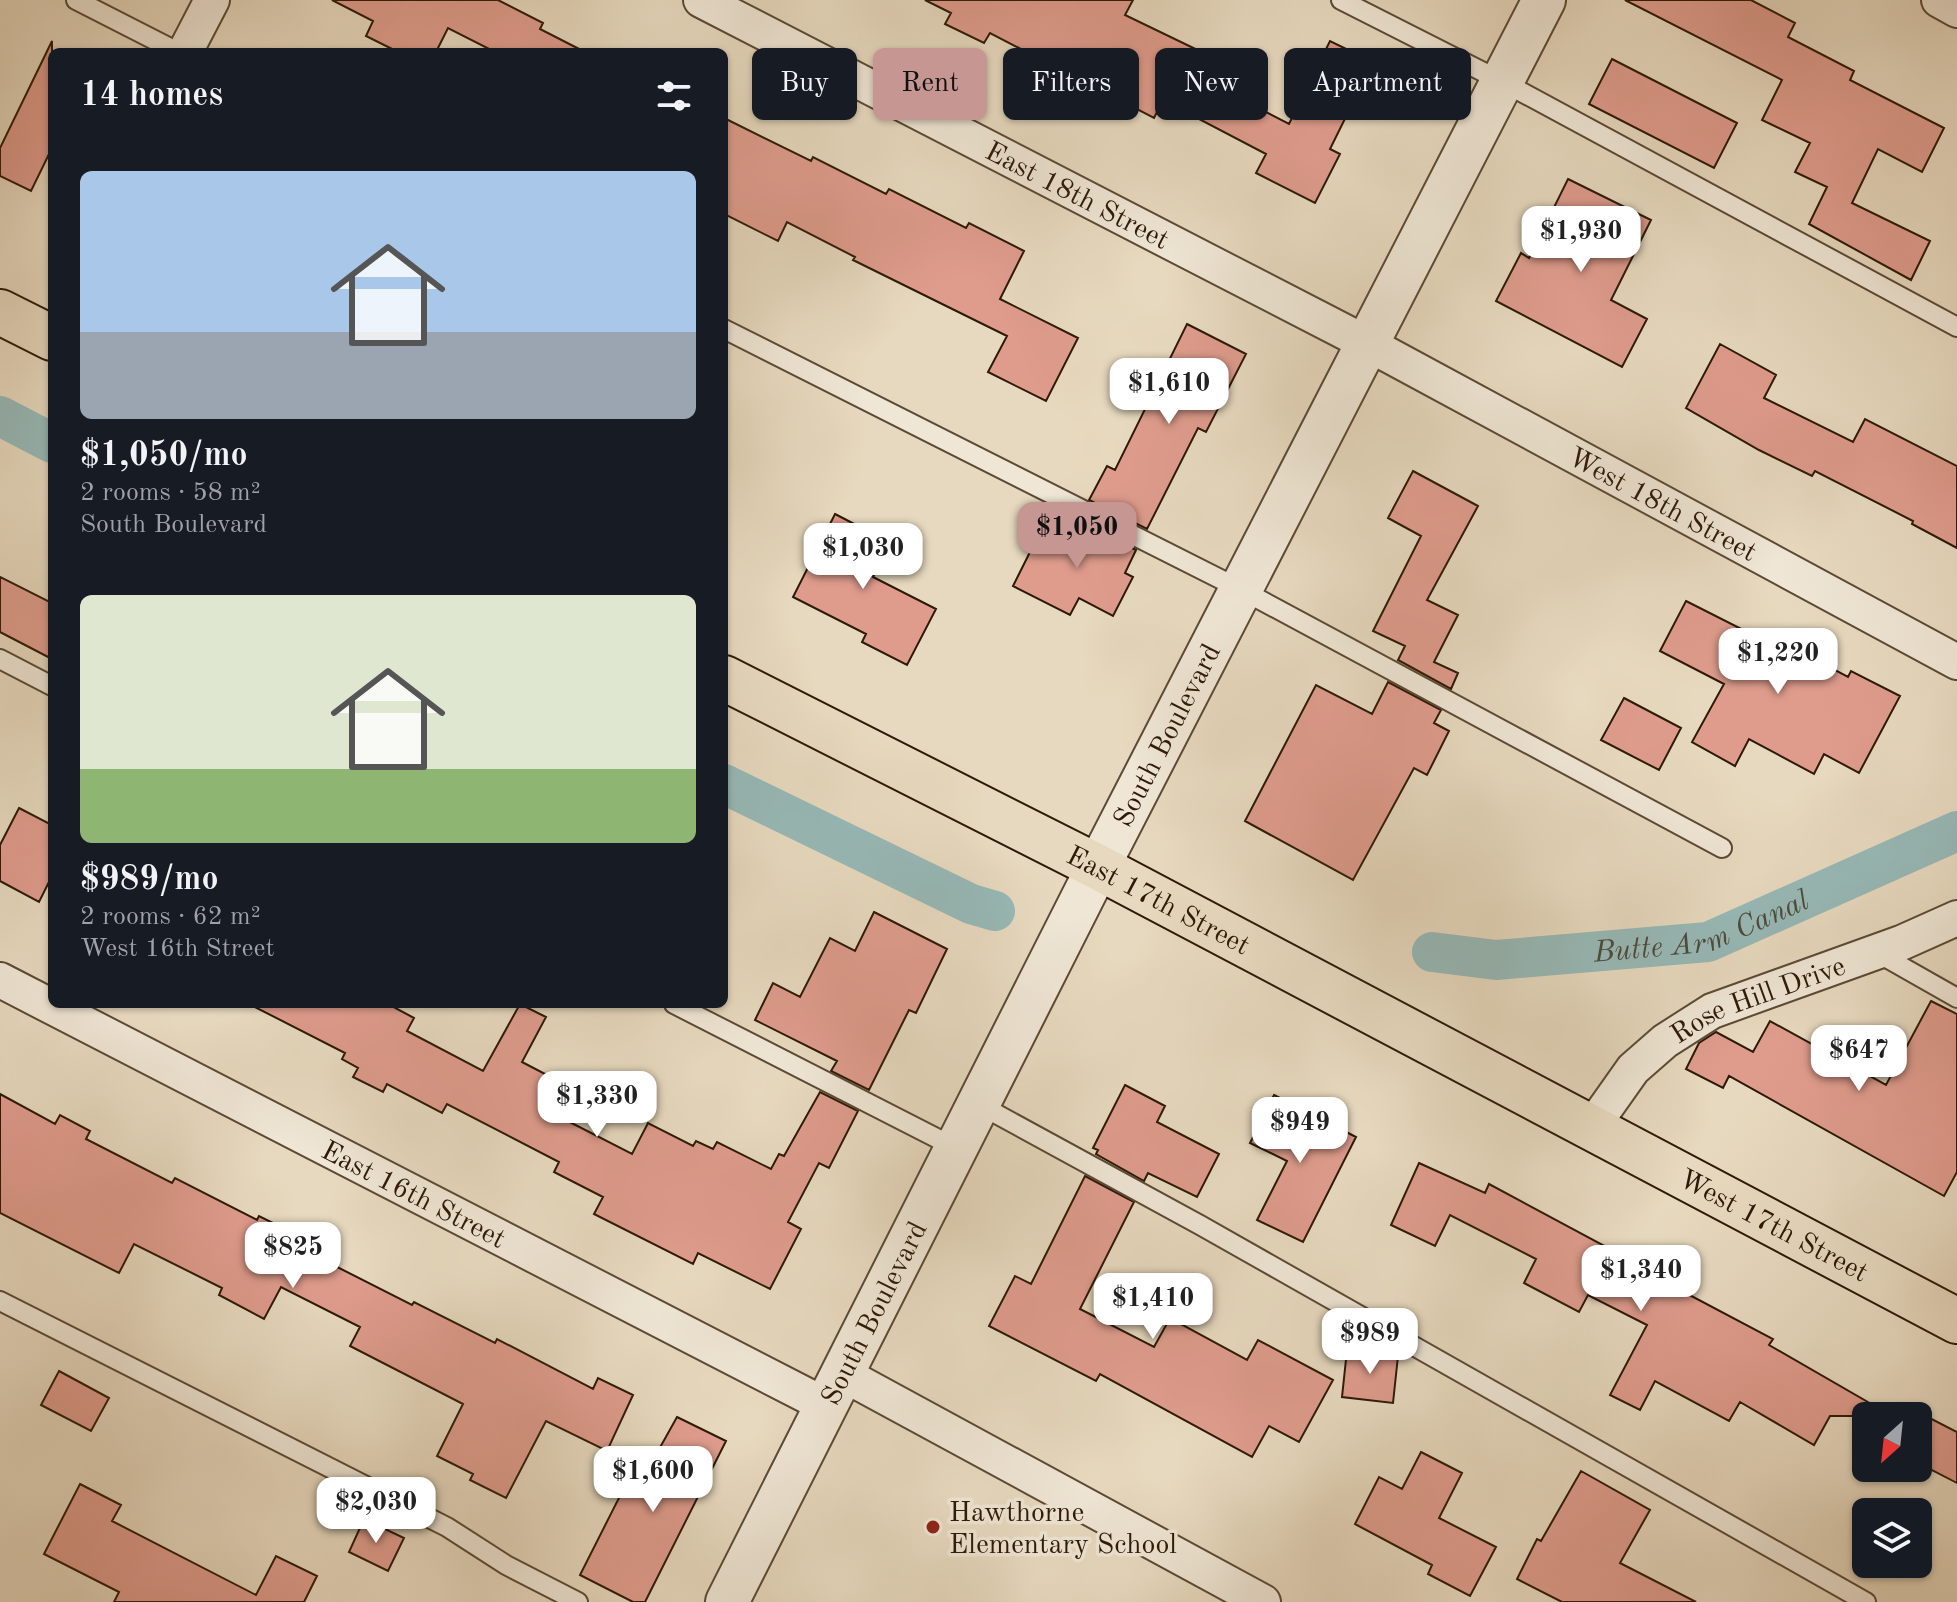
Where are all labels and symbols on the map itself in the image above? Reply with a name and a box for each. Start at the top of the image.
street label: East 18th Street [980,138,1173,256]
pin: $1,930 [1516,206,1646,274]
pin: $1,610 [1104,358,1234,426]
street label: West 18th Street [1563,444,1761,568]
pin: $1,050 [1012,502,1142,570]
pin: $1,030 [798,523,928,591]
pin: $1,220 [1713,628,1843,696]
street label: South Boulevard [1110,640,1227,832]
street label: East 17th Street [1061,843,1254,962]
water label: Butte Arm Canal [1591,886,1814,969]
street label: Rose Hill Drive [1667,953,1850,1050]
pin: $647 [1812,1025,1906,1093]
pin: $1,330 [532,1071,662,1139]
pin: $949 [1253,1097,1347,1165]
street label: East 16th Street [316,1137,509,1255]
street label: West 17th Street [1674,1166,1872,1288]
street label: South Boulevard [818,1218,934,1410]
pin: $825 [246,1222,340,1290]
pin: $1,340 [1576,1245,1706,1313]
pin: $1,410 [1088,1273,1218,1341]
pin: $989 [1323,1308,1417,1376]
north arrow [1852,1402,1932,1482]
pin: $1,600 [588,1446,718,1514]
pin: $2,030 [311,1477,441,1545]
place label: Hawthorne Elementary School [949,1500,1177,1560]
marker: Hawthorne Elementary School [924,1518,942,1536]

